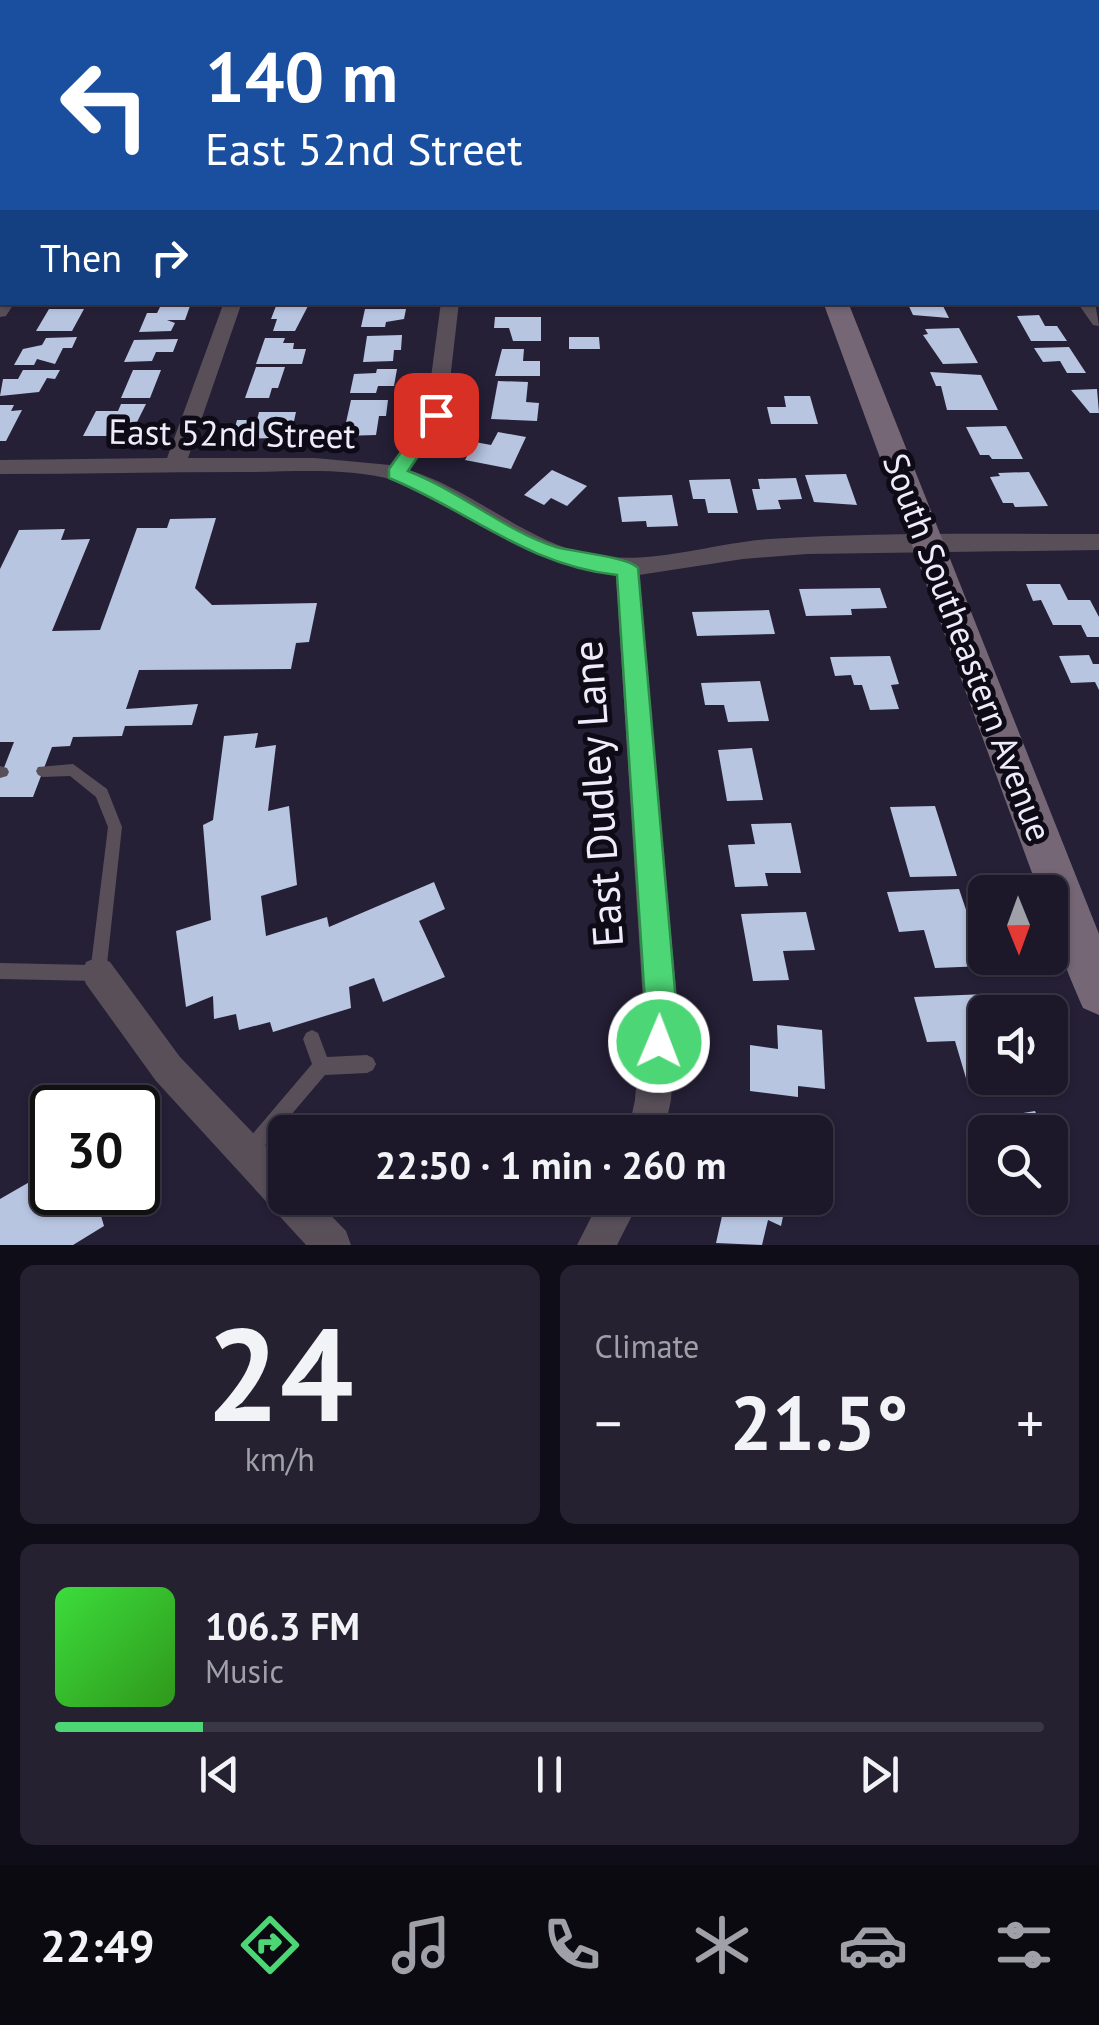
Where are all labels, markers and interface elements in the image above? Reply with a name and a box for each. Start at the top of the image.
text: 140 m [205,31,398,121]
icon: left [40,40,170,170]
text: East 52nd Street [205,119,522,177]
icon: right [142,230,197,285]
text: Then [40,233,122,282]
pin [394,373,479,458]
icon: arrive [409,388,464,443]
street label: East 52nd Street [108,408,356,458]
street label: South Southeastern Avenue [873,447,1063,847]
street label: East Dudley Lane [559,639,635,949]
north arrow [968,875,1068,975]
map controls [968,875,1068,1215]
position arrow [607,990,711,1094]
button: sound [968,995,1068,1095]
speed limit sign: 30 [30,1085,160,1215]
button: search [968,1115,1068,1215]
text: 22:50 · 1 min · 260 m [375,1140,726,1189]
text: 24 [206,1289,353,1457]
text: Climate [595,1325,699,1367]
text: 21.5° [730,1374,909,1471]
text: − [595,1387,622,1458]
text: + [1016,1387,1044,1458]
text: km/h [245,1438,315,1480]
text: 106.3 FM [205,1601,360,1650]
text: Music [205,1650,284,1692]
icon: previous [192,1747,247,1802]
icon: pause [522,1747,577,1802]
icon: next [852,1747,907,1802]
icon: directions [235,1910,305,1980]
icon: music [386,1910,456,1980]
icon: phone [537,1910,607,1980]
icon: climate [687,1910,757,1980]
icon: car [838,1910,908,1980]
icon: filters [989,1910,1059,1980]
text: 22:49 [40,1916,155,1974]

